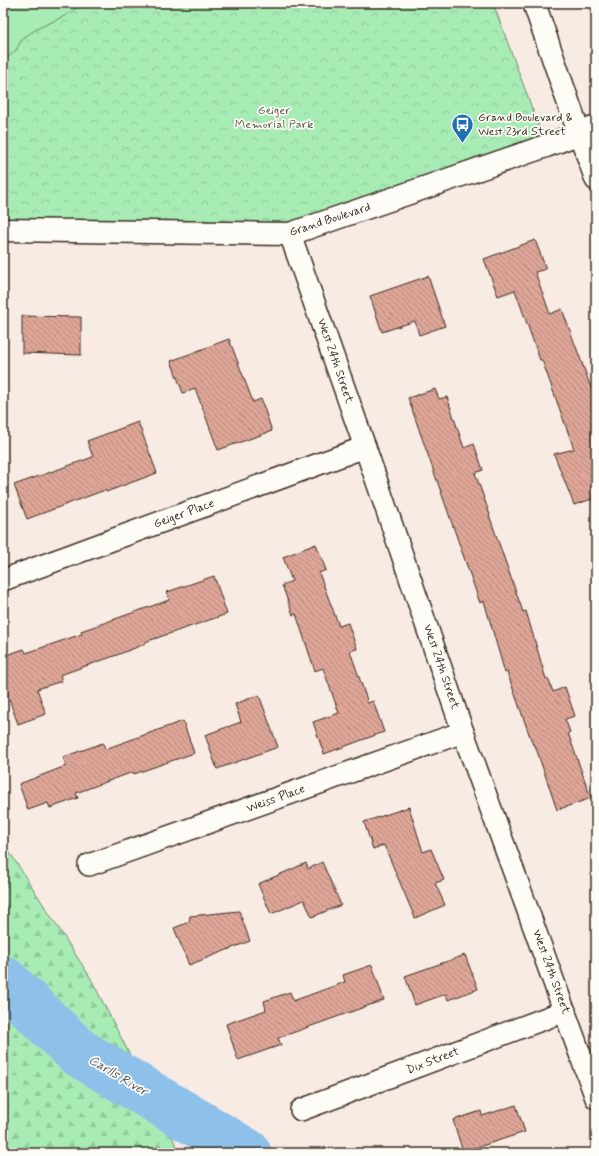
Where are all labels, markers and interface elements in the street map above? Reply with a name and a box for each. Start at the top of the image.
park label: Geiger Memorial Park [235,103,313,133]
place label: Grand Boulevard & West 23rd Street [478,110,573,140]
bus stop icon: Grand Boulevard & West 23rd Street [450,112,476,145]
street label: Grand Boulevard [287,199,373,241]
street label: West 24th Street [313,316,357,406]
street label: Geiger Place [151,496,217,532]
street label: West 24th Street [419,622,463,712]
street label: Weiss Place [245,781,307,817]
street label: West 24th Street [528,928,574,1016]
street label: Dix Street [404,1044,462,1078]
water label: Carlls River [86,1052,152,1101]

